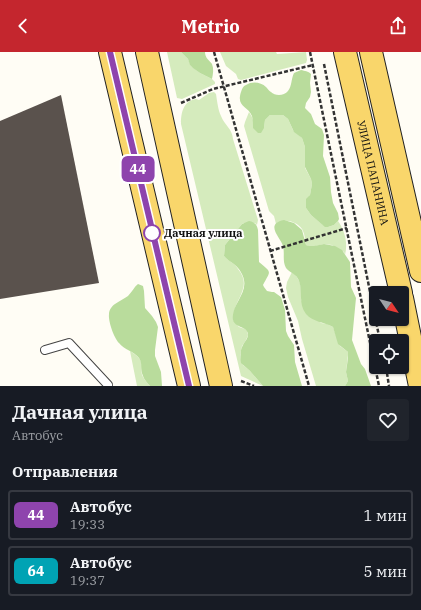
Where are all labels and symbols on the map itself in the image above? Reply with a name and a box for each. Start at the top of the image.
street label: УЛИЦА ПАПАНИНА [354,119,392,227]
line badge: 44 [120,156,156,182]
marker: Дачная улица [143,224,161,242]
place label: Дачная улица [164,226,243,240]
north arrow [369,286,409,326]

